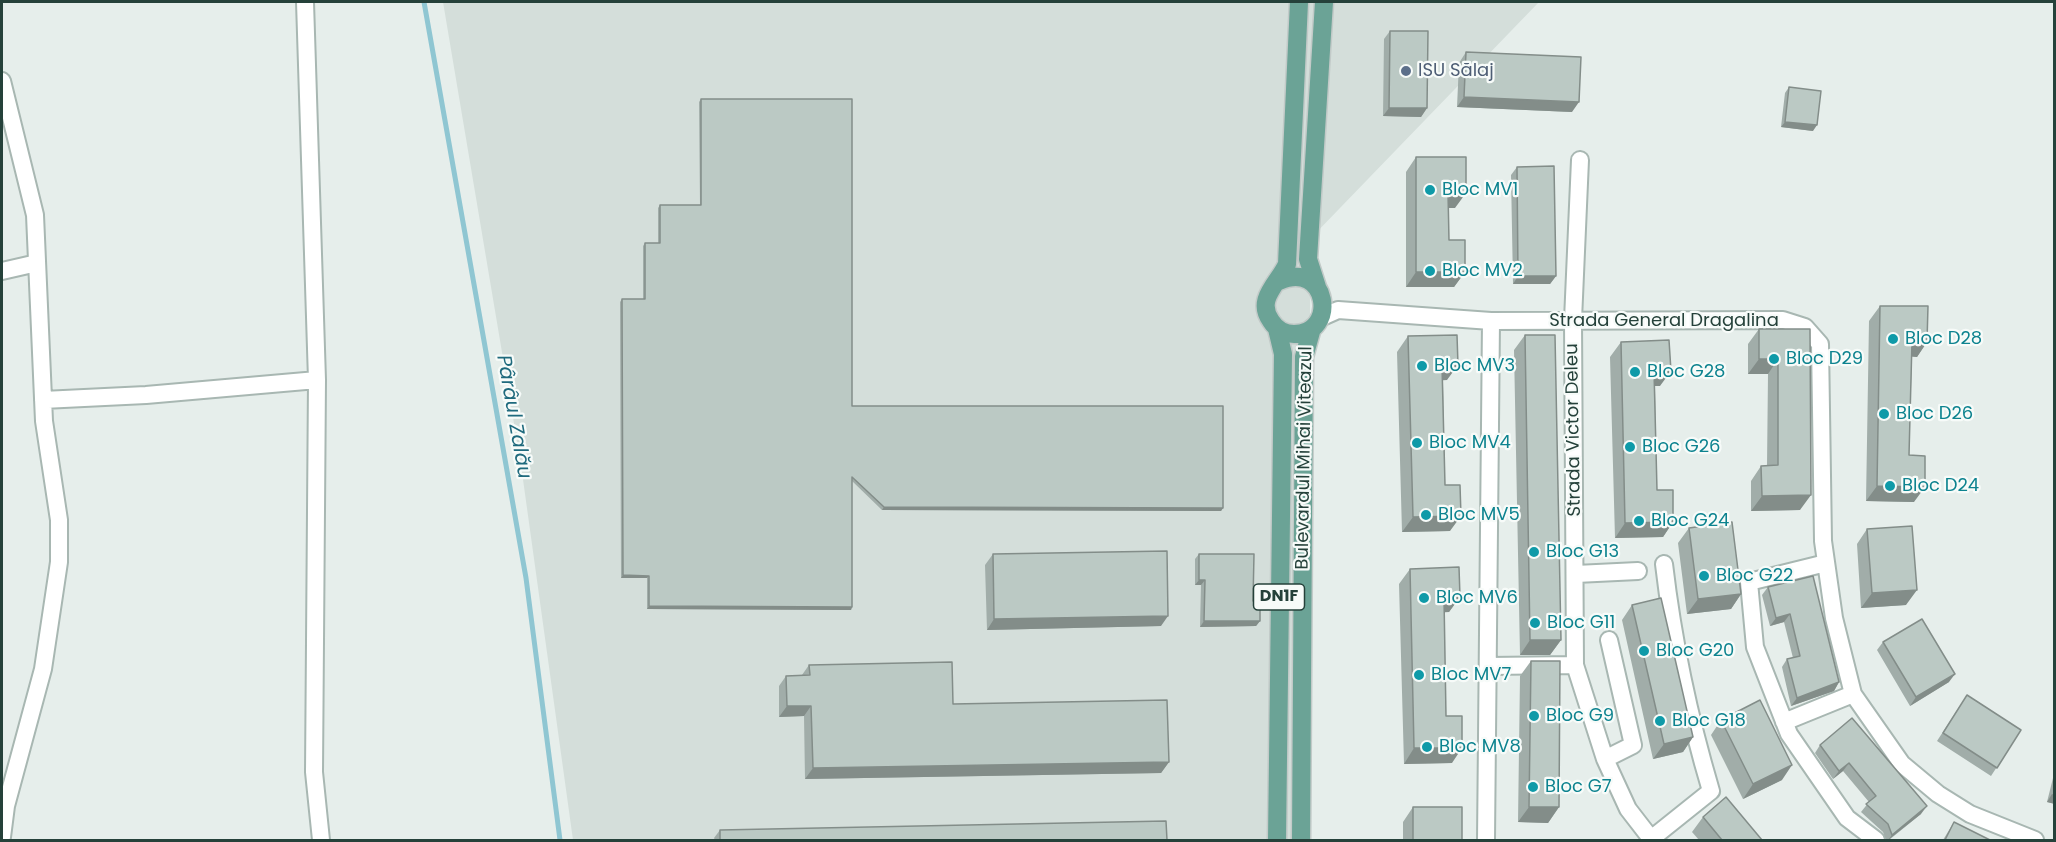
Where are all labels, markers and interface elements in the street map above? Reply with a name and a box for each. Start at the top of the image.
place label: ISU Sălaj [1418,60,1494,82]
marker: ISU Sălaj [1399,64,1413,78]
place label: Bloc MV1 [1442,179,1518,201]
marker: Bloc MV1 [1423,183,1437,197]
place label: Bloc MV2 [1442,260,1523,282]
marker: Bloc MV2 [1423,264,1437,278]
street label: Strada General Dragalina [1549,310,1779,332]
place label: Bloc D28 [1905,328,1982,350]
marker: Bloc D28 [1886,332,1900,346]
street label: Strada Victor Deleu [1562,343,1586,517]
street label: Bulevardul Mihai Viteazul [1292,346,1318,570]
place label: Bloc D29 [1786,348,1863,370]
marker: Bloc D29 [1767,352,1781,366]
water label: Pârâul Zalău [490,353,536,481]
place label: Bloc MV3 [1434,355,1515,377]
marker: Bloc MV3 [1415,359,1429,373]
place label: Bloc G28 [1647,361,1725,383]
marker: Bloc G28 [1628,365,1642,379]
place label: Bloc D26 [1896,403,1973,425]
marker: Bloc D26 [1877,407,1891,421]
place label: Bloc MV4 [1429,432,1511,454]
marker: Bloc MV4 [1410,436,1424,450]
place label: Bloc G26 [1642,436,1720,458]
marker: Bloc G26 [1623,440,1637,454]
place label: Bloc D24 [1902,475,1979,497]
marker: Bloc D24 [1883,479,1897,493]
place label: Bloc MV5 [1438,504,1520,526]
marker: Bloc MV5 [1419,508,1433,522]
place label: Bloc G24 [1651,510,1729,532]
marker: Bloc G24 [1632,514,1646,528]
place label: Bloc G13 [1546,541,1619,563]
marker: Bloc G13 [1527,545,1541,559]
place label: Bloc G22 [1716,565,1793,587]
marker: Bloc G22 [1697,569,1711,583]
road number: DN1F [1254,584,1304,610]
place label: Bloc MV6 [1436,587,1518,609]
marker: Bloc MV6 [1417,591,1431,605]
place label: Bloc G11 [1547,612,1615,634]
marker: Bloc G11 [1528,616,1542,630]
place label: Bloc G20 [1656,640,1734,662]
marker: Bloc G20 [1637,644,1651,658]
place label: Bloc MV7 [1431,664,1511,686]
marker: Bloc MV7 [1412,668,1426,682]
place label: Bloc G9 [1546,705,1614,727]
marker: Bloc G9 [1527,709,1541,723]
place label: Bloc G18 [1672,710,1746,732]
marker: Bloc G18 [1653,714,1667,728]
place label: Bloc MV8 [1439,736,1521,758]
marker: Bloc MV8 [1420,740,1434,754]
place label: Bloc G7 [1545,776,1612,798]
marker: Bloc G7 [1526,780,1540,794]

